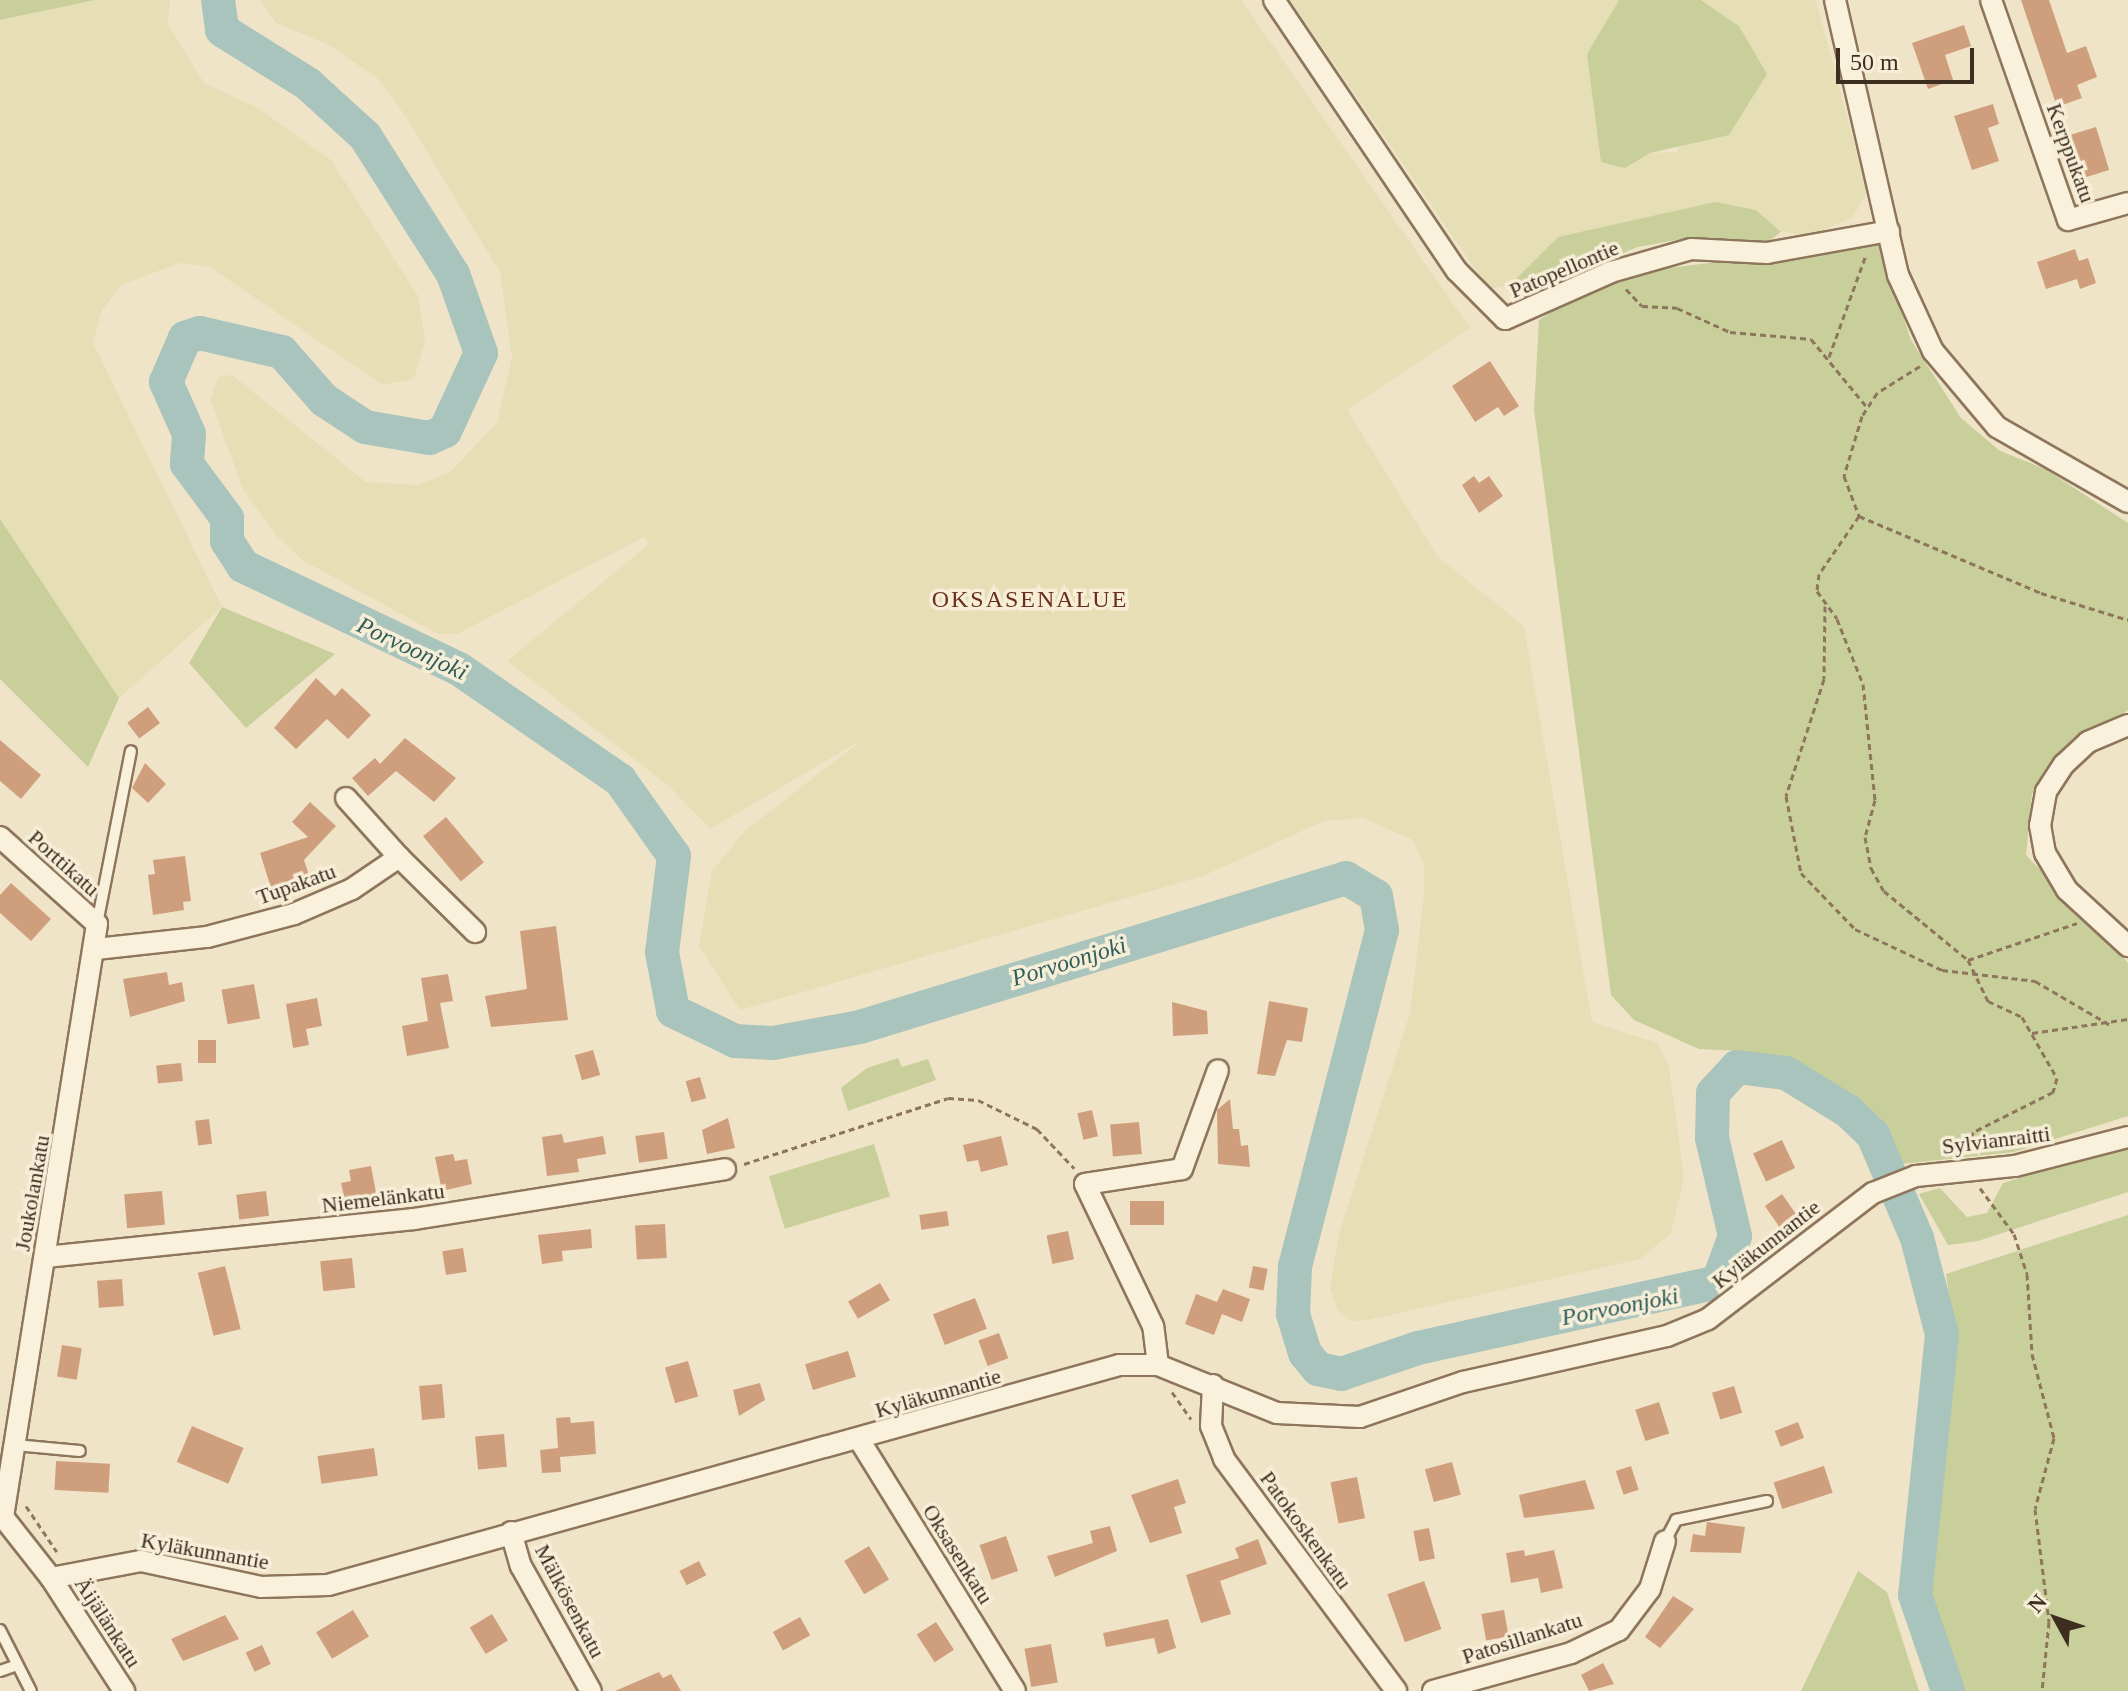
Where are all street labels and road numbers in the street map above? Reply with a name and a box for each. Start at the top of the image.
street label: Kerppukatu [2041,100,2101,206]
street label: Patopellontie [1505,234,1623,304]
street label: Porttikatu [23,824,105,902]
street label: Tupakatu [253,858,339,910]
street label: Sylvianraitti [1940,1120,2052,1160]
street label: Joukolankatu [9,1133,55,1253]
street label: Niemelänkatu [320,1177,446,1219]
street label: Kyläkunnantie [1707,1194,1825,1294]
street label: Kyläkunnantie [872,1362,1004,1424]
street label: Patokoskenkatu [1254,1466,1358,1594]
street label: Oksasenkatu [917,1499,999,1609]
street label: Kyläkunnantie [139,1527,271,1575]
street label: Mälkösenkatu [529,1540,611,1662]
street label: Äijälänkatu [69,1572,147,1672]
street label: Patosillankatu [1459,1606,1585,1670]

